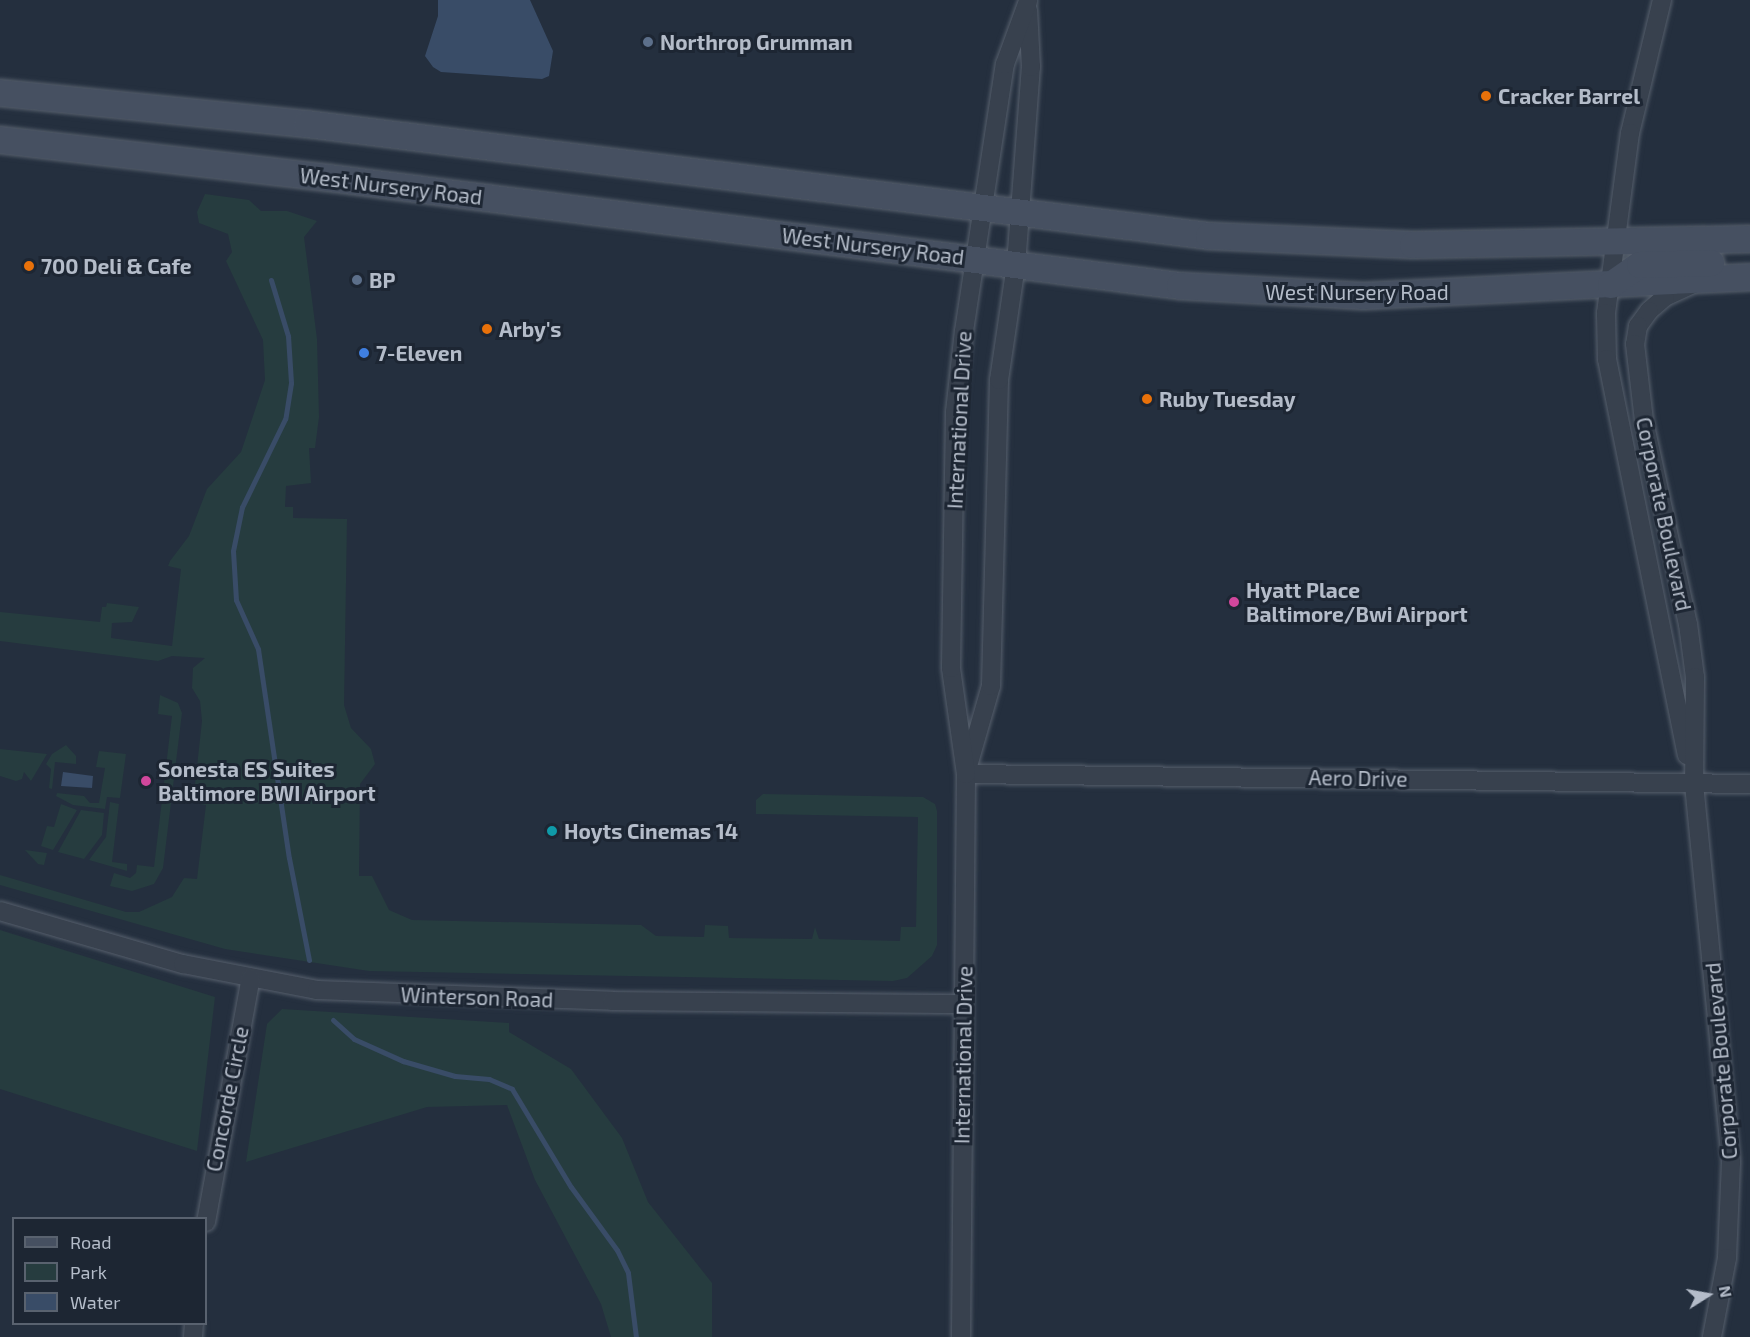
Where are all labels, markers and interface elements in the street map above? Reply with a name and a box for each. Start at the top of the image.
place label: Northrop Grumman [660,29,853,55]
marker: Northrop Grumman [641,35,655,49]
place label: Cracker Barrel [1498,83,1641,109]
marker: Cracker Barrel [1479,89,1493,103]
street label: West Nursery Road [298,162,484,210]
street label: West Nursery Road [780,222,966,270]
place label: 700 Deli & Cafe [41,253,192,279]
marker: 700 Deli & Cafe [22,259,36,273]
place label: BP [369,267,395,293]
marker: BP [350,273,364,287]
street label: West Nursery Road [1265,279,1449,305]
place label: Arby's [499,316,561,342]
marker: Arby's [480,322,494,336]
street label: International Drive [942,330,976,510]
place label: 7-Eleven [376,340,462,366]
marker: 7-Eleven [357,346,371,360]
place label: Ruby Tuesday [1159,386,1297,412]
marker: Ruby Tuesday [1140,392,1154,406]
street label: Corporate Boulevard [1631,415,1697,613]
place label: Hyatt Place Baltimore/Bwi Airport [1246,577,1468,627]
marker: Hyatt Place Baltimore/Bwi Airport [1227,595,1241,609]
place label: Sonesta ES Suites Baltimore BWI Airport [158,756,376,806]
street label: Aero Drive [1308,765,1408,791]
marker: Sonesta ES Suites Baltimore BWI Airport [139,774,153,788]
place label: Hoyts Cinemas 14 [564,818,738,844]
marker: Hoyts Cinemas 14 [545,824,559,838]
street label: Corporate Boulevard [1700,962,1742,1160]
street label: International Drive [949,965,977,1145]
street label: Winterson Road [400,982,554,1012]
street label: Concorde Circle [201,1024,253,1174]
legend [12,1217,207,1325]
text: Road [70,1231,111,1253]
text: Park [70,1261,107,1283]
north arrow [1678,1265,1738,1325]
text: N [1716,1284,1737,1299]
text: Water [70,1291,120,1313]

